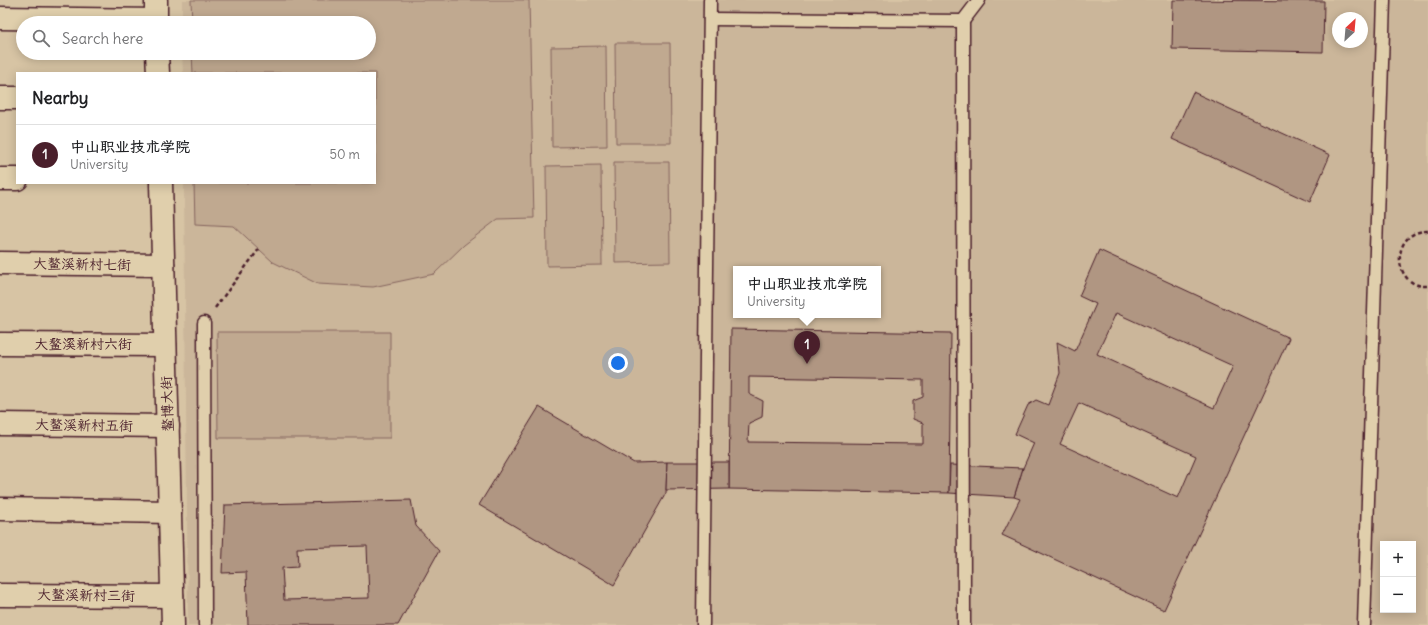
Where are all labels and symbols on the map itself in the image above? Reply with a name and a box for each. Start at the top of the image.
north arrow [1332,12,1368,48]
street label: 大鳌溪新村七街 [33,254,131,274]
pin: 1 [794,331,820,364]
street label: 大鳌溪新村六街 [34,335,132,353]
your location [608,353,628,373]
street label: 鳌博大街 [157,376,177,432]
street label: 大鳌溪新村五街 [35,415,133,435]
street label: 大鳌溪新村三街 [37,585,135,605]

